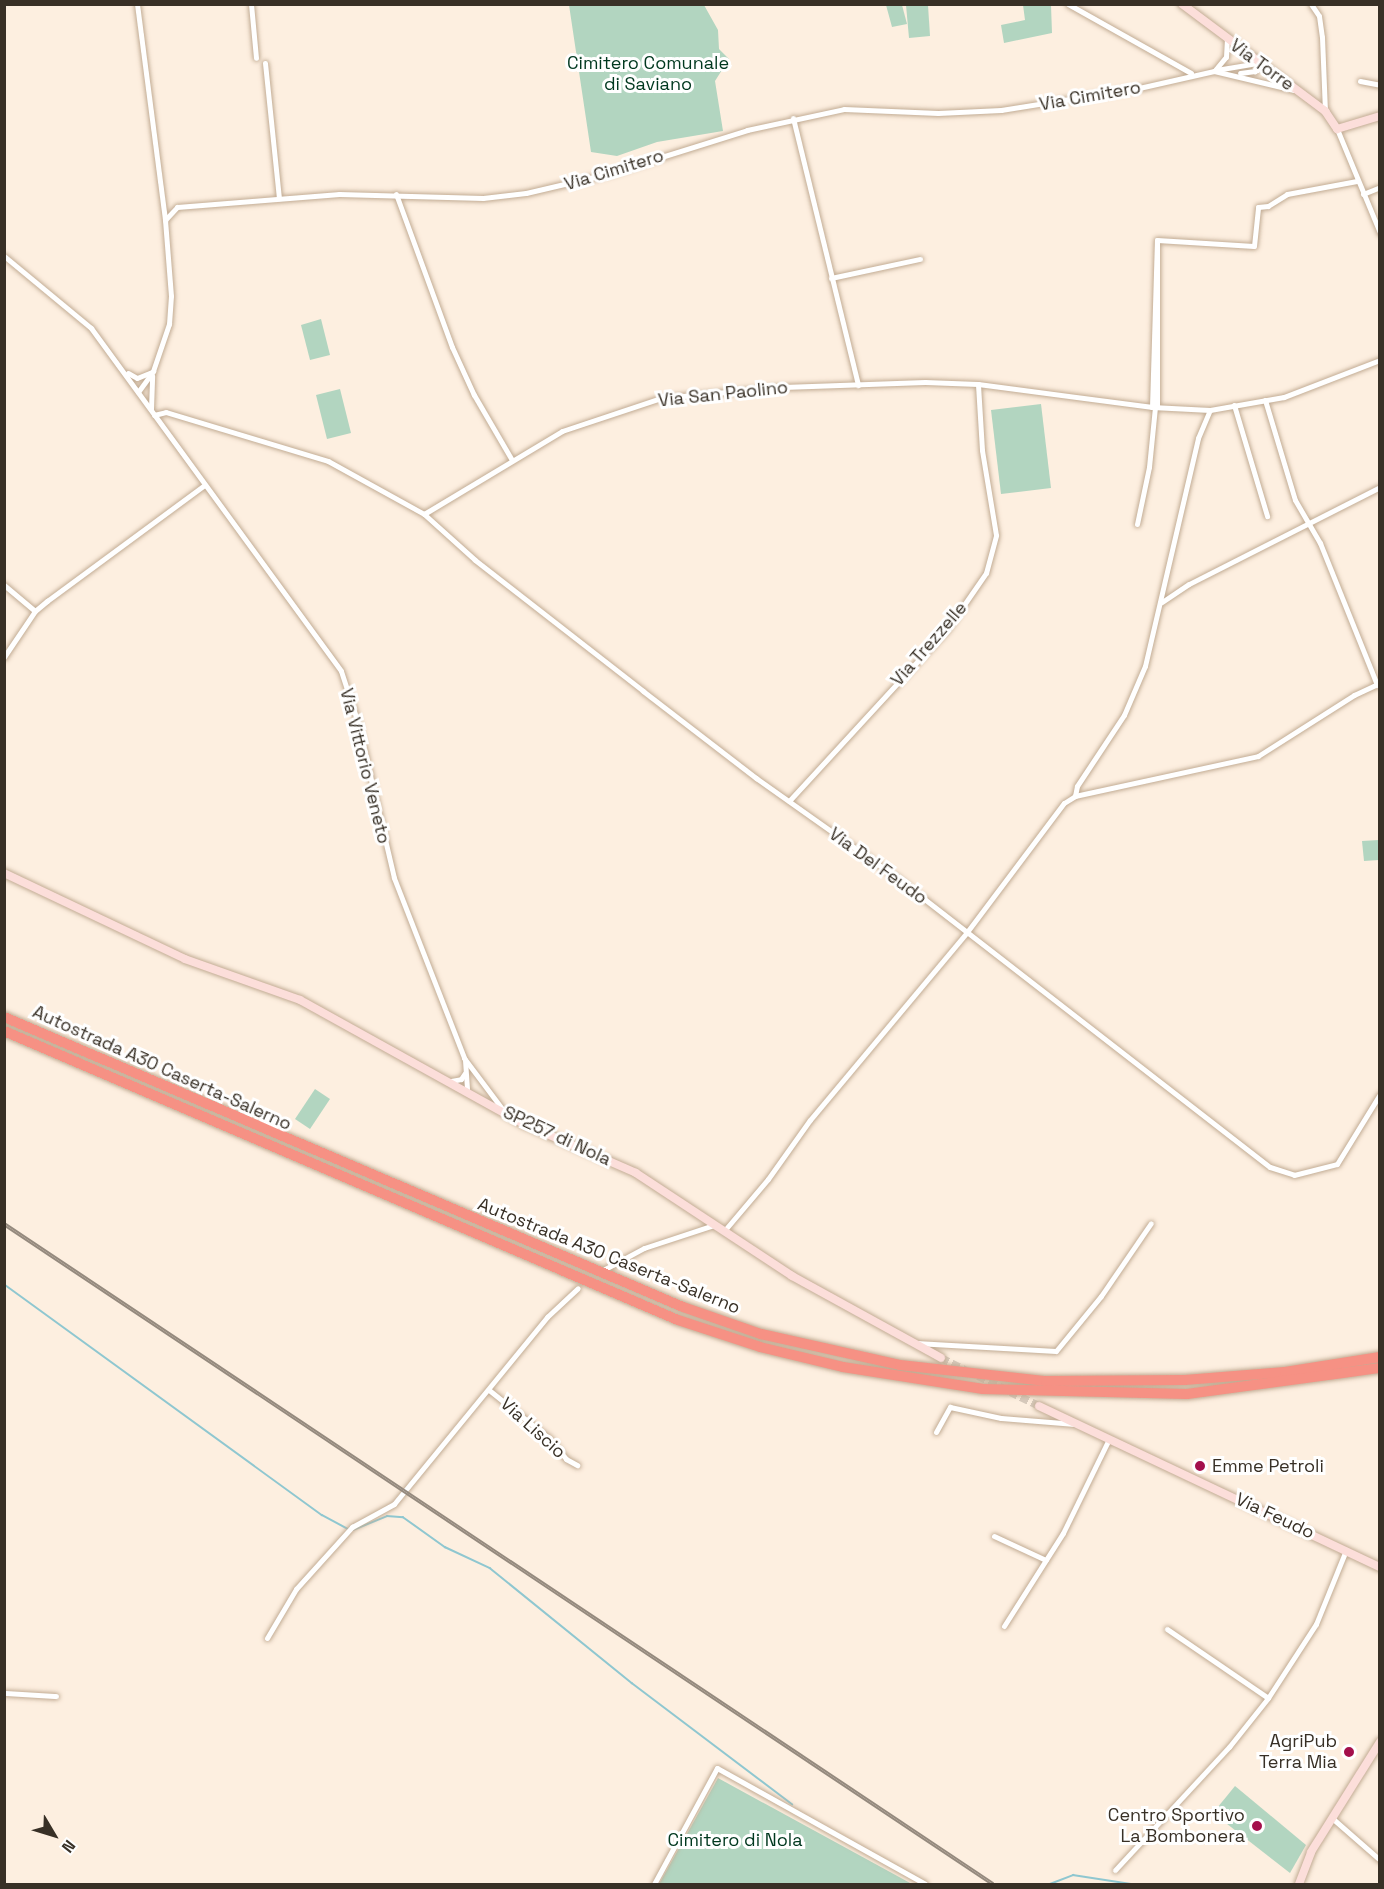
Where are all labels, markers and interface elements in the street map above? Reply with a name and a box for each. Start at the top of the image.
street label: Via Torre [1226,34,1298,96]
park label: Cimitero Comunale di Saviano [567,53,729,96]
street label: Via Cimitero [1038,76,1142,116]
street label: Via Cimitero [562,145,666,195]
street label: Via San Paolino [657,376,789,412]
street label: Via Trezzelle [886,597,972,691]
street label: Via Vittorio Veneto [335,686,395,846]
street label: Via Del Feudo [825,823,931,909]
street label: Autostrada A30 Caserta-Salerno [29,1001,295,1135]
street label: SP257 di Nola [500,1102,614,1170]
street label: Autostrada A30 Caserta-Salerno [475,1193,743,1319]
street label: Via Liscio [496,1393,570,1463]
place label: Emme Petroli [1212,1455,1324,1477]
marker: Emme Petroli [1193,1459,1207,1473]
street label: Via Feudo [1232,1488,1318,1544]
place label: AgriPub Terra Mia [1259,1731,1337,1774]
marker: AgriPub Terra Mia [1342,1745,1356,1759]
north arrow [24,1805,84,1865]
place label: Centro Sportivo La Bombonera [1108,1805,1245,1848]
marker: Centro Sportivo La Bombonera [1250,1819,1264,1833]
park label: Cimitero di Nola [667,1829,803,1851]
text: N [57,1836,80,1857]

